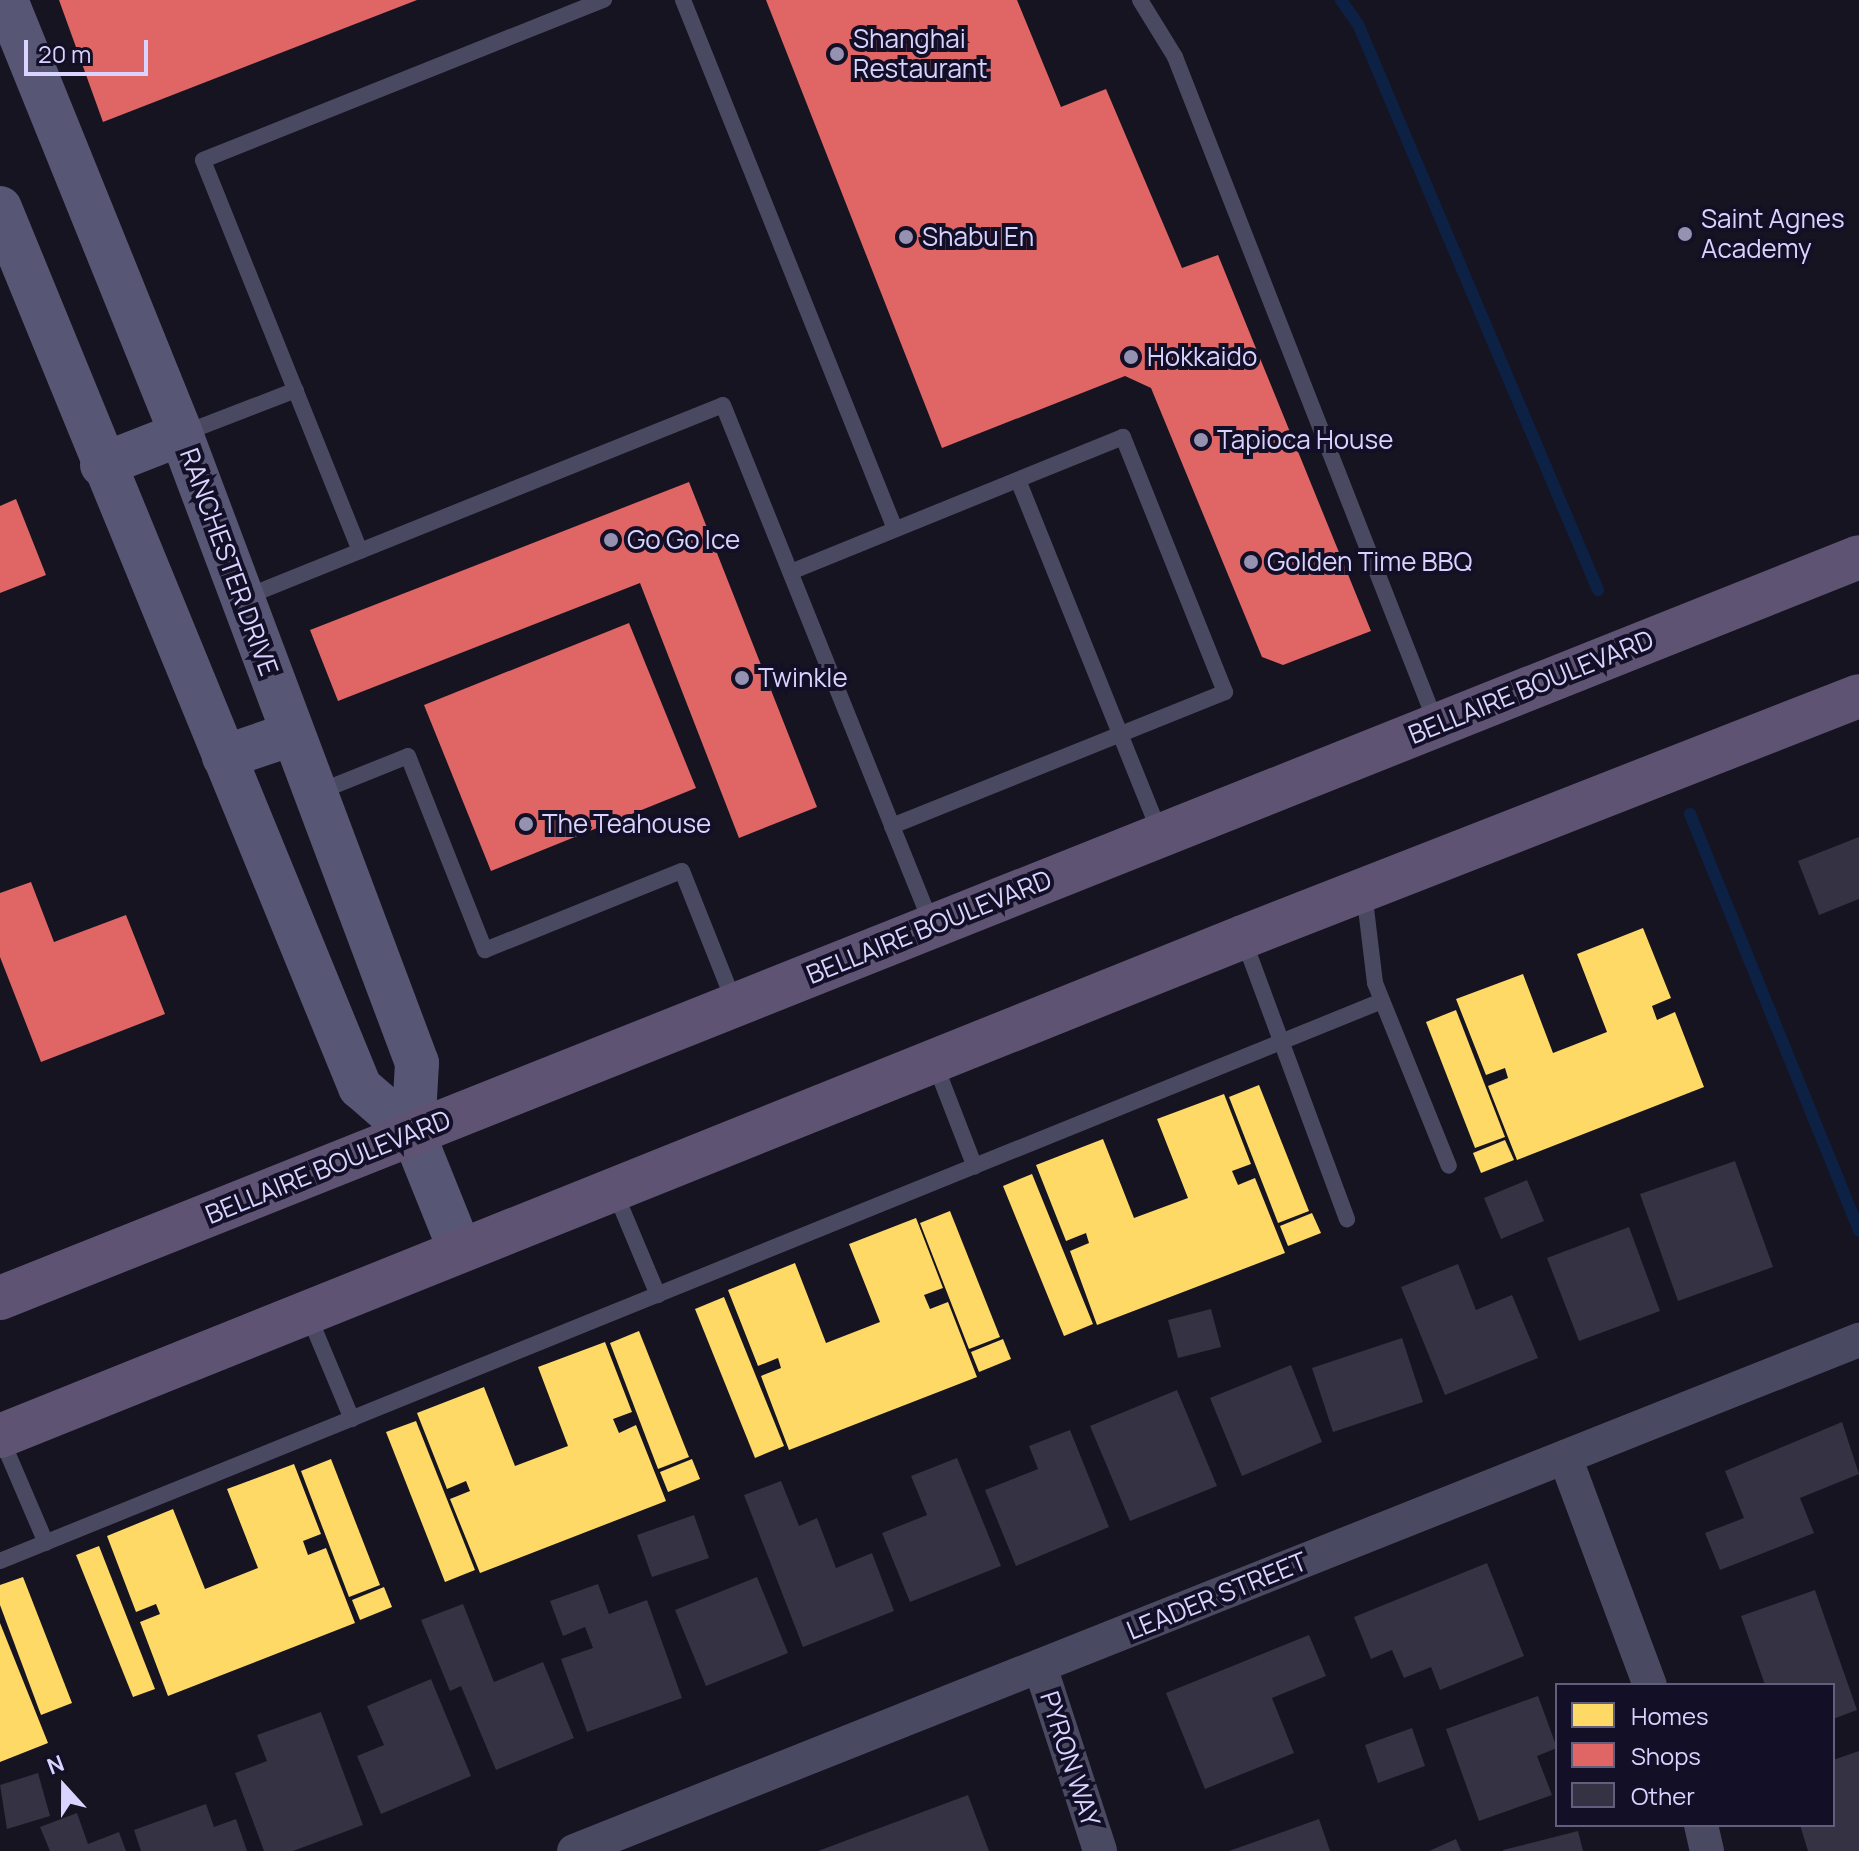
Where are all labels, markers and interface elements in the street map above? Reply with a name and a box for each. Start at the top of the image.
place label: Shanghai Restaurant [853,23,988,84]
scale bar [28,24,152,74]
text: 20 m [38,37,91,70]
marker: Shanghai Restaurant [828,45,846,63]
place label: Saint Agnes Academy [1701,203,1845,264]
place label: Shabu En [922,221,1034,253]
marker: Saint Agnes Academy [1676,225,1694,243]
marker: Shabu En [897,228,915,246]
place label: Hokkaido [1147,341,1257,373]
marker: Hokkaido [1122,348,1140,366]
place label: Tapioca House [1217,424,1393,456]
marker: Tapioca House [1192,431,1210,449]
street label: RANCHESTER DRIVE [173,444,285,680]
place label: Go Go Ice [627,524,740,556]
marker: Go Go Ice [602,531,620,549]
place label: Golden Time BBQ [1267,546,1472,578]
marker: Golden Time BBQ [1242,553,1260,571]
street label: BELLAIRE BOULEVARD [1404,624,1658,750]
place label: Twinkle [758,662,848,694]
marker: Twinkle [733,669,751,687]
place label: The Teahouse [542,808,711,840]
marker: The Teahouse [517,815,535,833]
street label: BELLAIRE BOULEVARD [802,864,1056,990]
street label: BELLAIRE BOULEVARD [201,1104,455,1230]
street label: LEADER STREET [1122,1546,1312,1646]
legend [1555,1683,1835,1827]
street label: PYRON WAY [1033,1687,1107,1831]
text: Homes [1631,1699,1709,1732]
text: Shops [1631,1739,1701,1772]
north arrow [24,1747,104,1827]
text: N [43,1748,68,1781]
text: Other [1631,1779,1695,1812]

